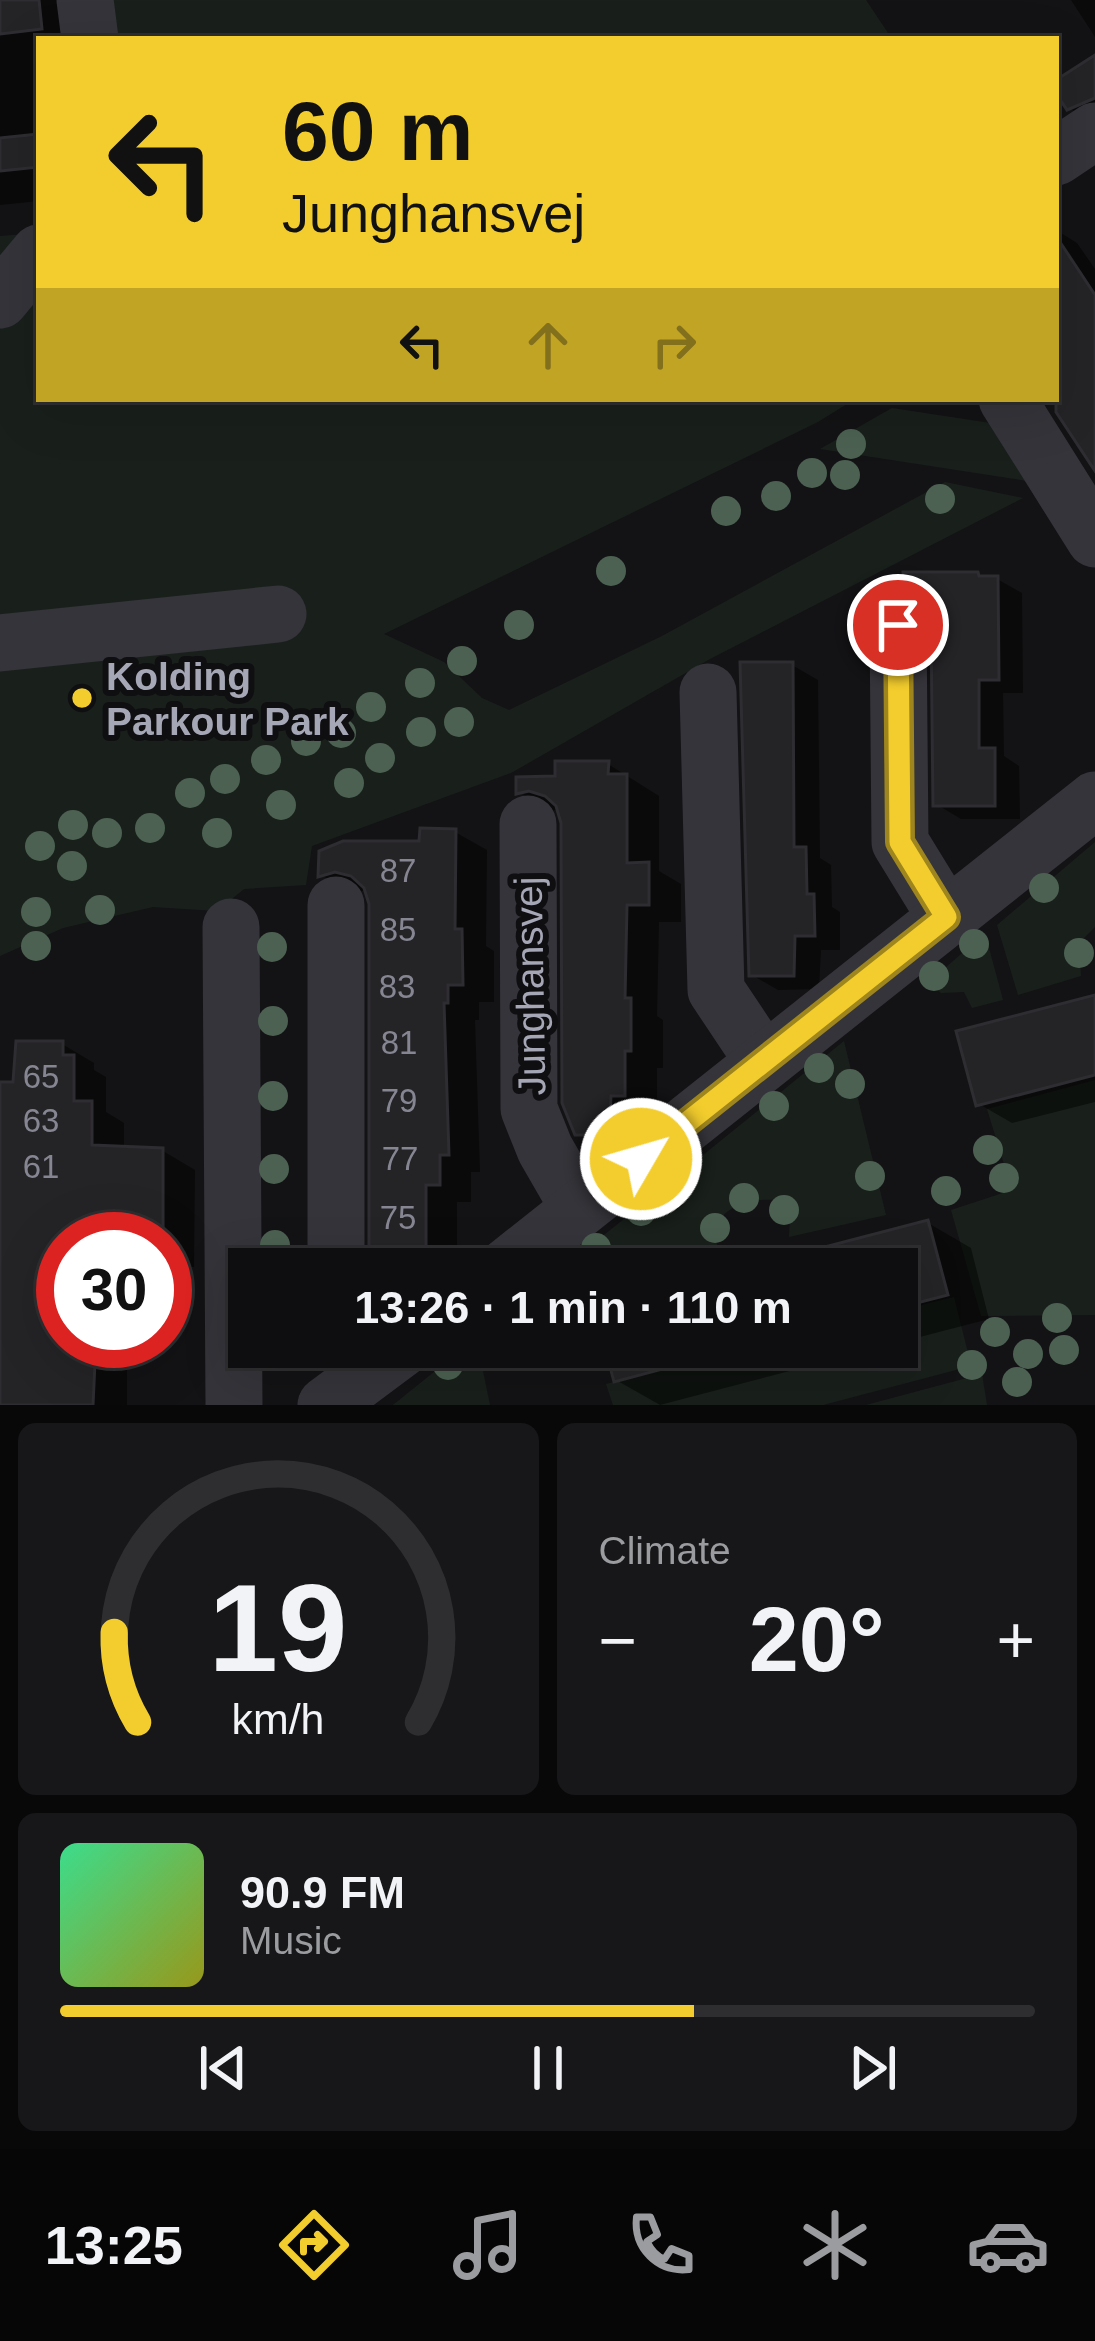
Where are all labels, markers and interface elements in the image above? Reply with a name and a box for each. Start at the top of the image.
icon: left [84,84,240,240]
text: 60 m [282,84,473,178]
text: Junghansvej [282,183,585,243]
icon: left [389,312,455,378]
icon: ahead [515,312,581,378]
icon: right [641,312,707,378]
pin [847,574,949,676]
icon: arrive [865,592,931,658]
place label: Kolding Parkour Park [106,655,349,743]
marker: Kolding Parkour Park [69,685,95,711]
house number: 87 [380,852,416,889]
street label: Junghansvej [507,876,553,1096]
house number: 85 [380,911,416,948]
house number: 83 [379,968,415,1005]
house number: 81 [381,1024,417,1061]
house number: 65 [23,1058,59,1095]
house number: 79 [381,1082,417,1119]
position arrow [578,1096,704,1222]
house number: 63 [23,1102,59,1139]
house number: 77 [382,1140,418,1177]
house number: 61 [23,1148,59,1185]
house number: 75 [380,1199,416,1236]
speed limit sign: 30 [36,1212,192,1368]
text: 13:26 · 1 min · 110 m [354,1282,792,1333]
text: Climate [599,1529,731,1572]
text: 19 [209,1558,348,1697]
text: 20° [749,1590,885,1690]
text: − [599,1603,637,1677]
text: + [996,1603,1035,1677]
text: km/h [232,1695,325,1743]
text: 90.9 FM [240,1867,405,1918]
text: Music [240,1919,342,1962]
icon: previous [190,2035,256,2101]
icon: pause [515,2035,581,2101]
icon: next [840,2035,906,2101]
icon: directions [272,2203,356,2287]
icon: music [446,2203,530,2287]
icon: phone [619,2203,703,2287]
icon: climate [793,2203,877,2287]
icon: car [966,2203,1050,2287]
text: 13:25 [45,2215,183,2275]

